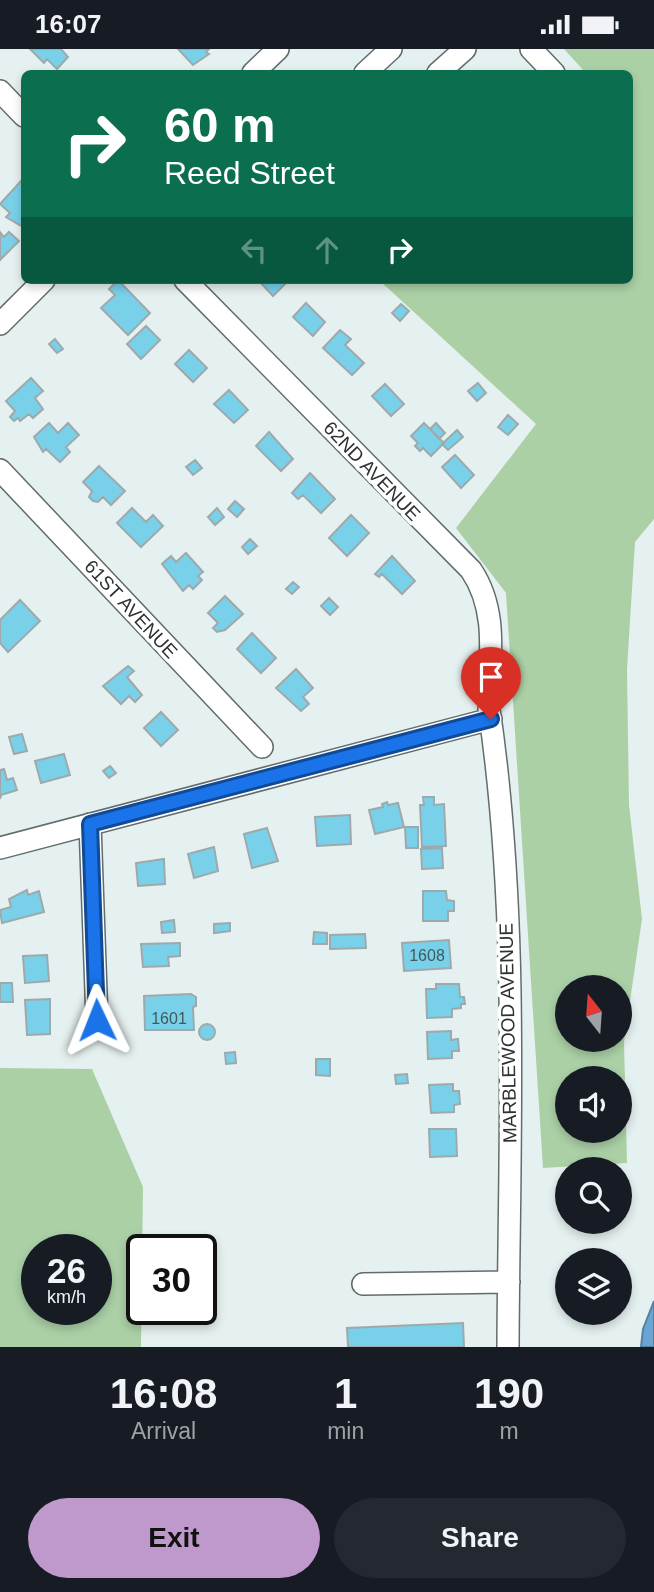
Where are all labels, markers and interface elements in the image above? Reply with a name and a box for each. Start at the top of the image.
text: 16:07 [35,9,102,39]
icon: right [49,98,140,189]
text: 60 m [164,98,276,152]
text: Reed Street [164,155,335,191]
icon: left [235,231,273,269]
icon: ahead [308,231,346,269]
icon: right [381,231,419,269]
street label: 62ND AVENUE [319,417,425,525]
street label: 61ST AVENUE [80,556,182,662]
pin [461,647,521,719]
icon: arrive [472,658,510,696]
street label: MARBLEWOOD AVENUE [496,923,520,1143]
house number: 1608 [409,947,445,964]
north arrow [555,975,632,1052]
map controls [555,975,632,1325]
position arrow [60,983,134,1057]
house number: 1601 [151,1010,187,1027]
button: sound [555,1066,632,1143]
button: search [555,1157,632,1234]
speed limit sign: 30 [126,1234,217,1325]
button: layers [555,1248,632,1325]
text: 26 [47,1251,86,1290]
text: km/h [47,1287,86,1307]
text: 16:08 [110,1370,217,1417]
text: 1 [334,1370,357,1417]
text: 190 [474,1370,544,1417]
text: Arrival [131,1418,196,1444]
text: min [327,1418,364,1444]
text: m [500,1418,519,1444]
button: Exit [28,1498,320,1578]
button: Share [334,1498,626,1578]

